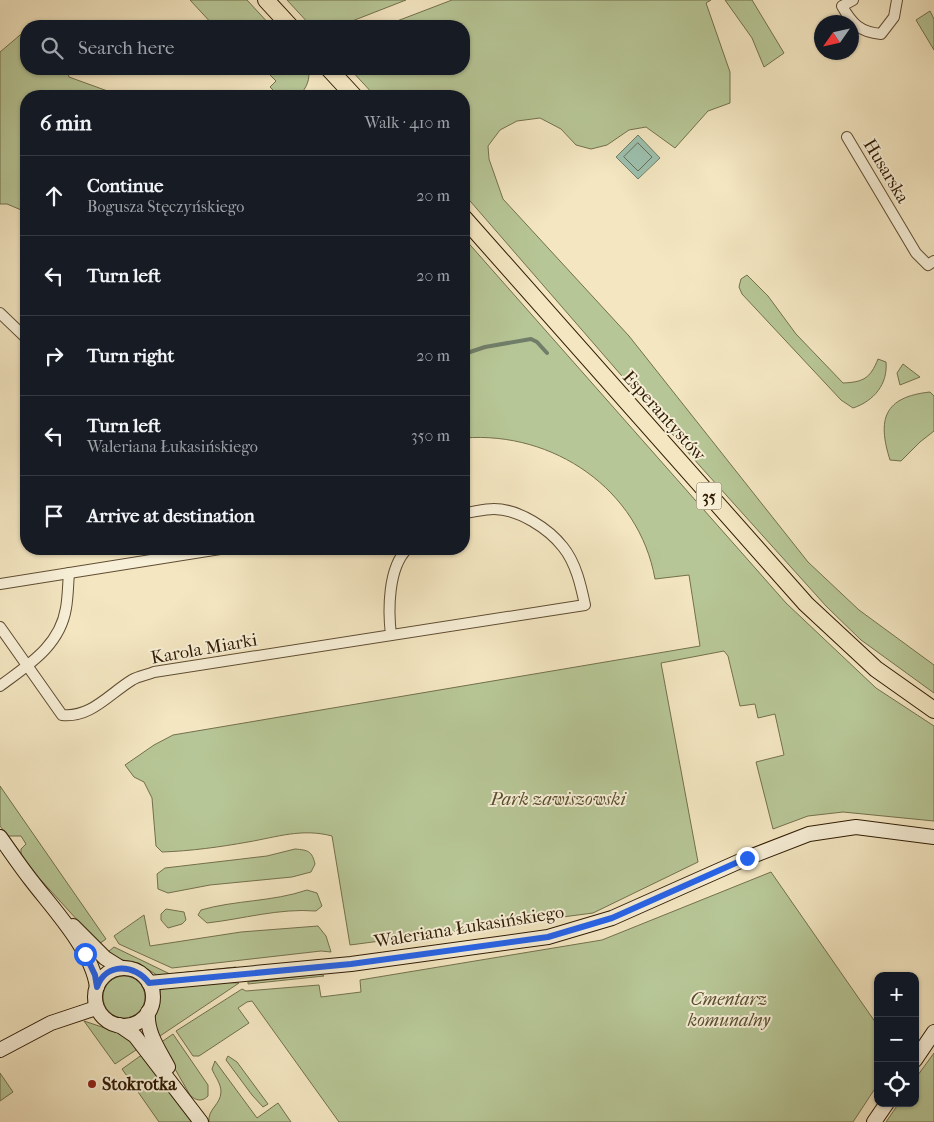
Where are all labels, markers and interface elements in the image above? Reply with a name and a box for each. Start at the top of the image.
north arrow [814,15,859,60]
search box [20,20,470,75]
icon: search [38,34,66,62]
text: Search here [78,37,174,59]
text: 6 min [40,111,92,135]
text: Walk · 410 m [365,113,450,132]
street label: Husarska [859,135,914,207]
text: Continue [87,175,163,197]
icon: ahead [40,182,68,210]
text: 20 m [416,186,450,205]
text: Bogusza Stęczyńskiego [87,197,244,216]
icon: left [40,262,68,290]
text: Turn left [87,265,161,287]
text: 20 m [416,266,450,285]
icon: right [40,342,68,370]
text: Turn right [87,345,174,367]
text: 20 m [416,346,450,365]
street label: Esperantystów [618,367,710,466]
text: Turn left [87,415,161,437]
icon: left [40,422,68,450]
text: 350 m [411,426,450,445]
text: Waleriana Łukasińskiego [87,437,258,456]
road number: 35 [696,482,722,510]
icon: arrive [40,502,68,530]
text: Arrive at destination [87,505,255,527]
street label: Karola Miarki [149,629,259,669]
park label: Park zawiszowski [489,789,628,810]
route end [736,847,759,870]
street label: Waleriana Łukasińskiego [371,902,566,953]
route start [74,943,97,966]
map controls [874,972,919,1107]
button: + [874,972,919,1017]
park label: Cmentarz komunalny [687,989,771,1031]
button: − [874,1017,919,1062]
button: locate [874,1062,919,1107]
place label: Stokrotka [102,1074,177,1095]
marker: Stokrotka [86,1078,98,1090]

